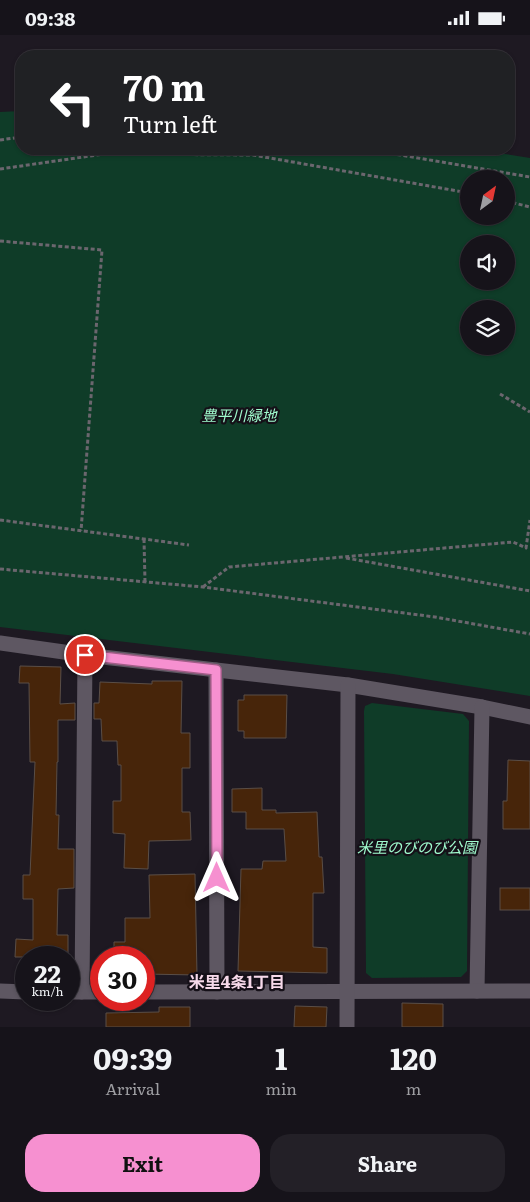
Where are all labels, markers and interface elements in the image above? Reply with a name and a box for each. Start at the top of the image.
text: 09:38 [25,4,76,32]
text: 70 m [123,60,205,112]
icon: left [40,70,105,135]
text: Turn left [123,107,217,140]
north arrow [460,170,515,225]
map controls [460,170,515,355]
button: sound [460,235,515,290]
button: layers [460,300,515,355]
park label: 豊平川緑地 [201,403,278,426]
pin [64,634,106,676]
icon: arrive [71,641,99,669]
park label: 米里のびのび公園 [357,835,479,858]
position arrow [190,851,242,903]
speed limit sign: 30 [90,946,155,1011]
text: 22 [34,954,61,991]
district label: 米里4条1丁目 [189,969,285,993]
text: km/h [32,982,63,1000]
text: 09:39 [93,1035,172,1079]
text: 1 [275,1035,287,1079]
text: 120 [390,1035,437,1079]
text: Arrival [105,1076,160,1100]
text: min [265,1076,297,1100]
text: m [406,1076,421,1100]
button: Exit [25,1134,260,1192]
button: Share [270,1134,505,1192]

